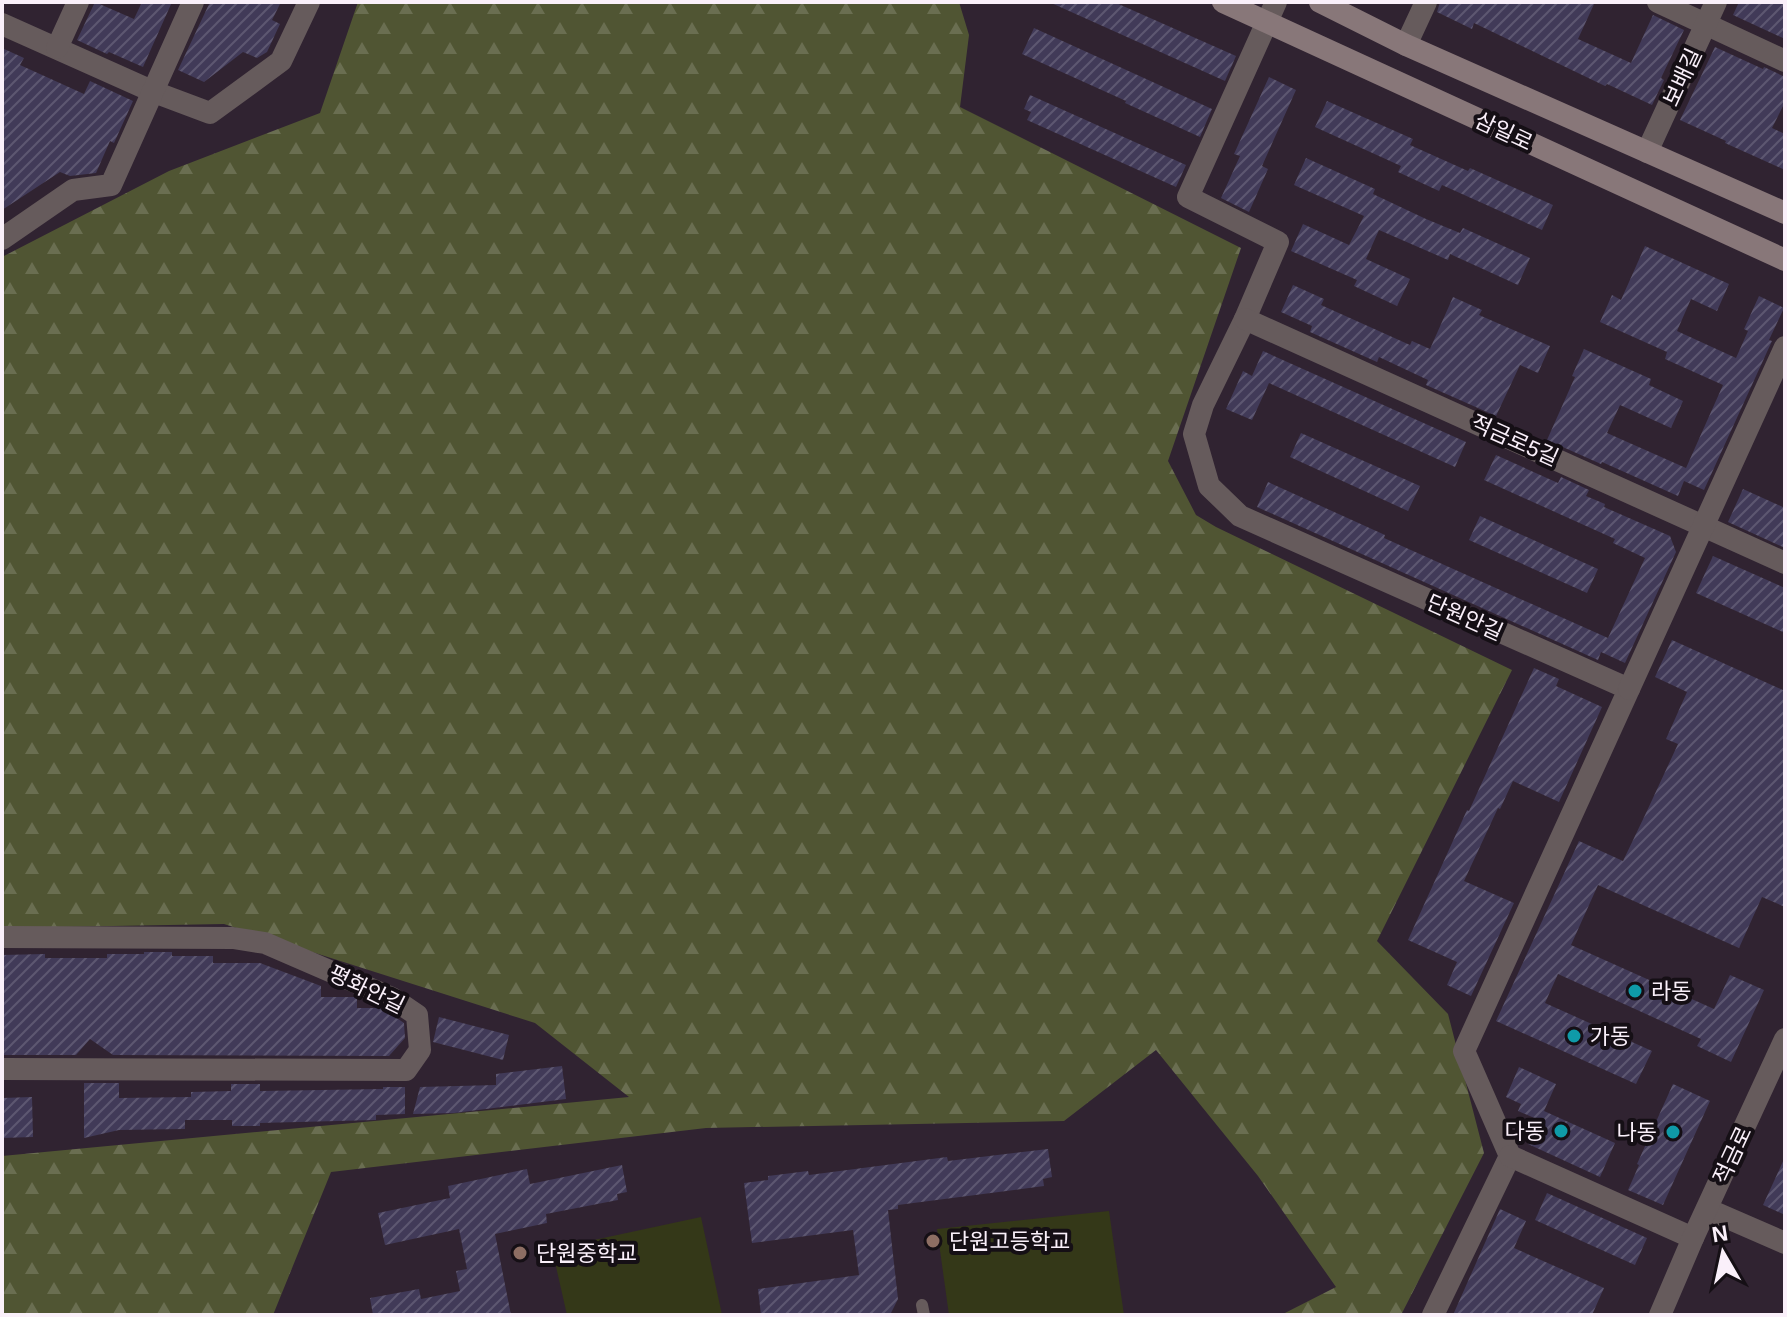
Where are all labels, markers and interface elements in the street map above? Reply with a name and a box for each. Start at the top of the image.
street label: 보배길 [1658,44,1707,110]
street label: 삼일로 [1471,107,1537,156]
street label: 적금로5길 [1467,410,1562,471]
street label: 단원안길 [1423,590,1507,645]
street label: 평화안길 [325,960,409,1018]
place label: 라동 [1651,979,1691,1004]
marker: 라동 [1626,982,1644,1000]
place label: 가동 [1590,1024,1630,1049]
marker: 가동 [1565,1027,1583,1045]
place label: 다동 [1505,1119,1545,1144]
place label: 나동 [1617,1120,1657,1145]
marker: 다동 [1552,1122,1570,1140]
street label: 적금로 [1708,1122,1757,1188]
marker: 나동 [1664,1123,1682,1141]
north arrow [1683,1213,1763,1293]
text: N [1710,1220,1730,1247]
place label: 단원고등학교 [949,1229,1070,1254]
marker: 단원고등학교 [924,1232,942,1250]
place label: 단원중학교 [536,1241,637,1266]
marker: 단원중학교 [511,1244,529,1262]

